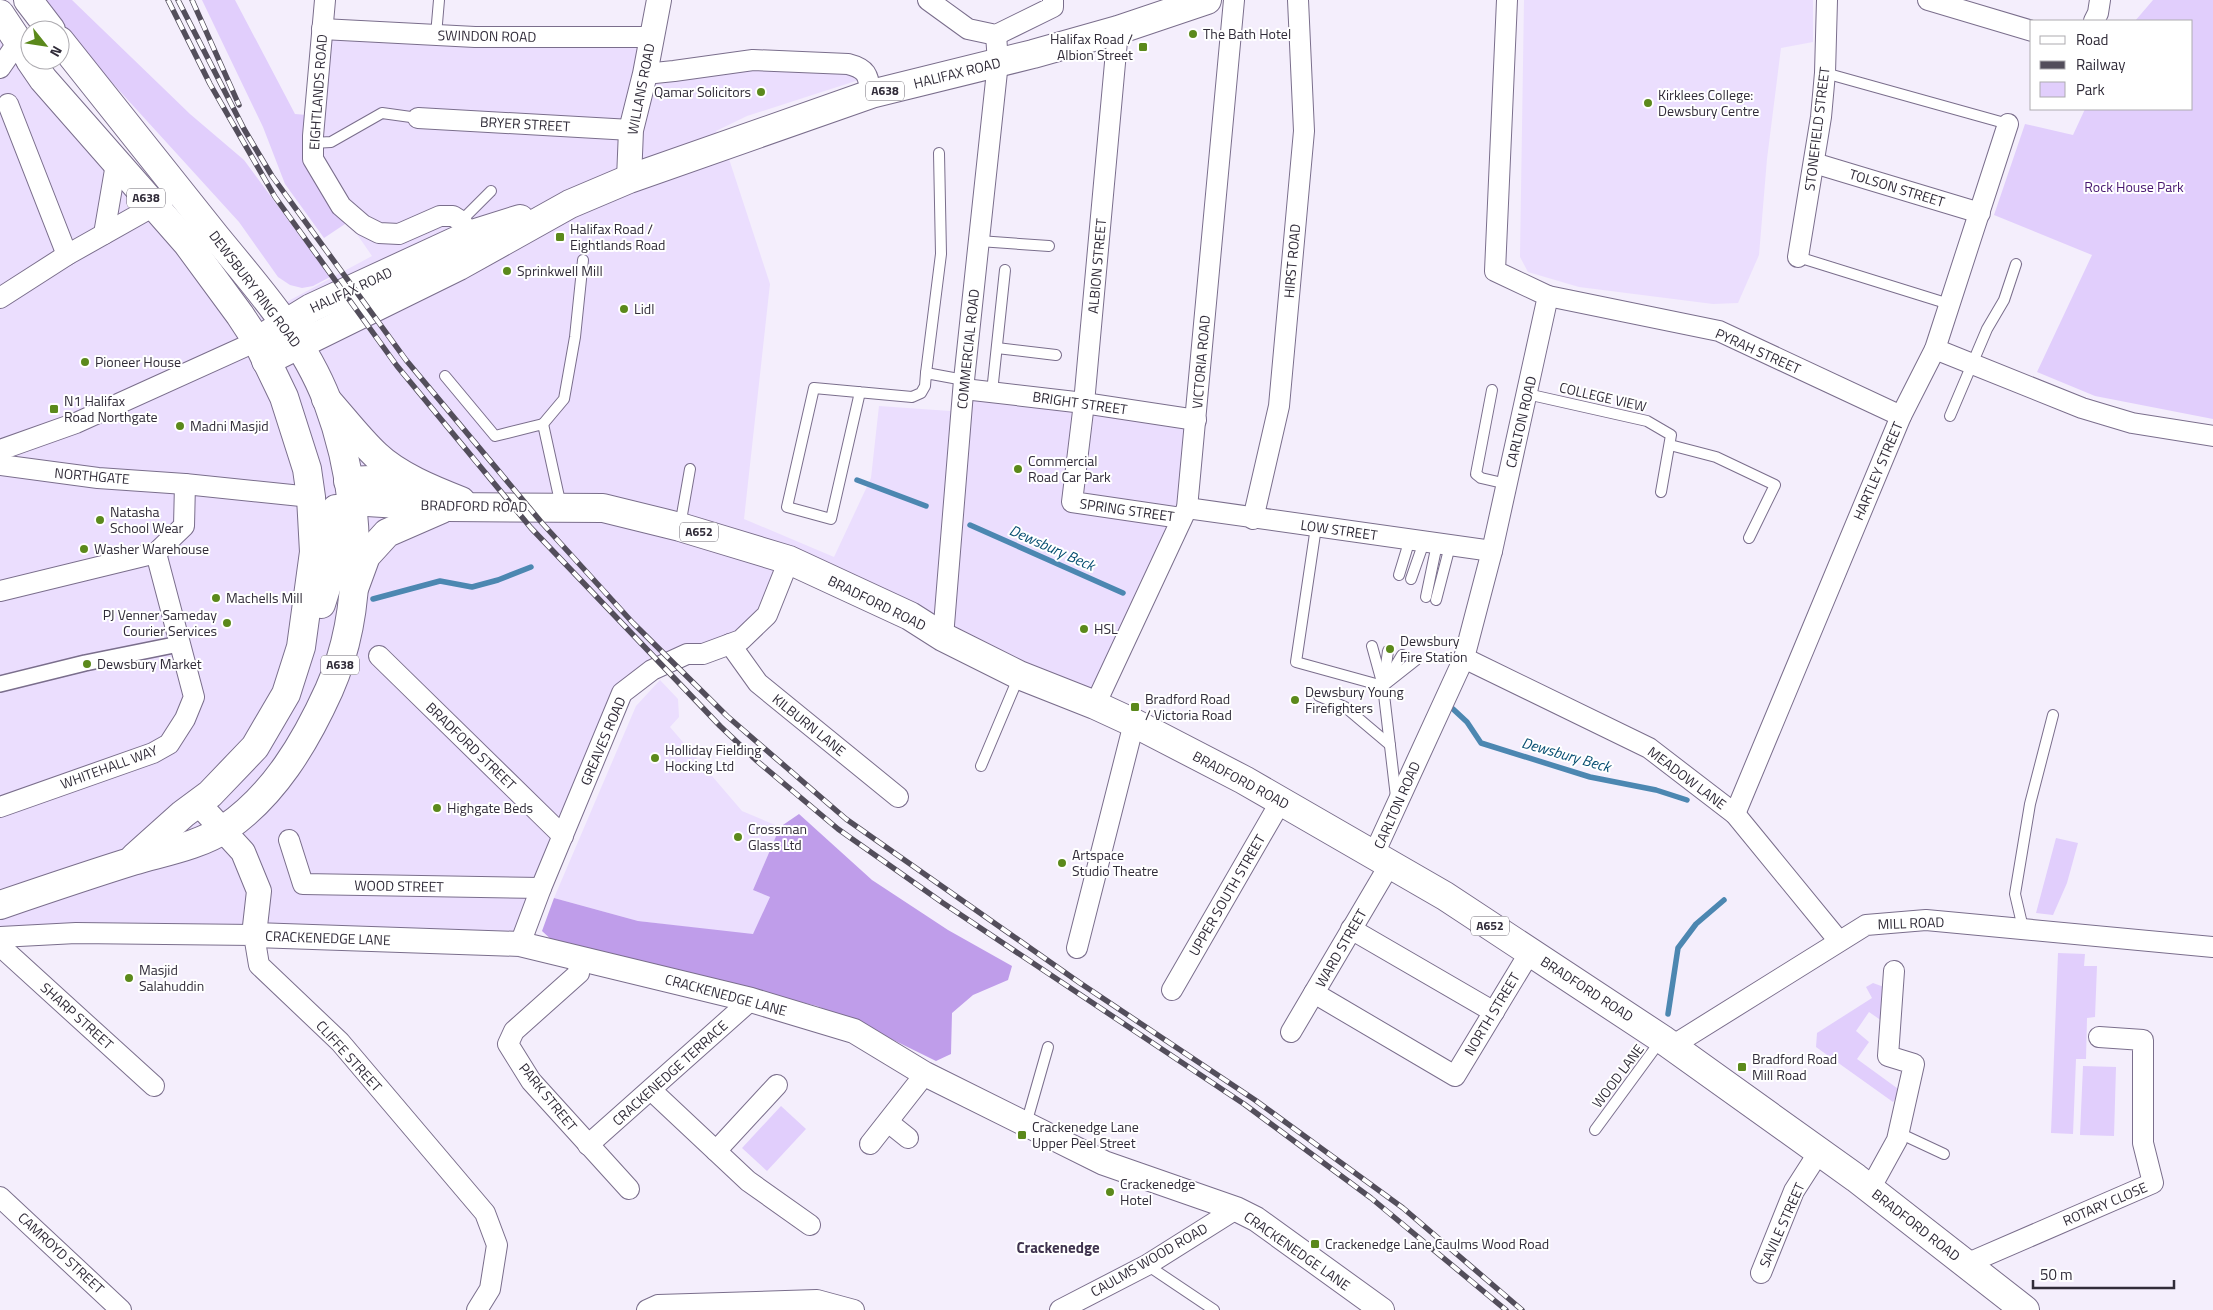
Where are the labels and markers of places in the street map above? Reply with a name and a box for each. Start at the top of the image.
place label: The Bath Hotel [1203,23,1291,44]
place label: Halifax Road / Albion Street [1050,28,1133,65]
marker: The Bath Hotel [1187,28,1199,40]
marker: Halifax Road / Albion Street [1137,41,1149,53]
place label: Qamar Solicitors [654,81,751,102]
place label: Kirklees College: Dewsbury Centre [1658,84,1759,121]
marker: Qamar Solicitors [755,86,767,98]
marker: Kirklees College: Dewsbury Centre [1642,97,1654,109]
place label: Halifax Road / Eightlands Road [570,218,665,255]
marker: Halifax Road / Eightlands Road [554,231,566,243]
place label: Sprinkwell Mill [517,260,603,281]
marker: Sprinkwell Mill [501,265,513,277]
place label: Lidl [634,298,654,319]
marker: Lidl [618,303,630,315]
place label: Pioneer House [95,351,181,372]
marker: Pioneer House [79,356,91,368]
place label: N1 Halifax Road Northgate [64,390,158,427]
marker: N1 Halifax Road Northgate [48,403,60,415]
place label: Madni Masjid [190,415,269,436]
marker: Madni Masjid [174,420,186,432]
place label: Commercial Road Car Park [1028,450,1111,487]
marker: Commercial Road Car Park [1012,463,1024,475]
place label: Natasha School Wear [110,501,184,538]
marker: Natasha School Wear [94,514,106,526]
place label: Washer Warehouse [94,538,209,559]
marker: Washer Warehouse [78,543,90,555]
place label: Machells Mill [226,587,303,608]
marker: Machells Mill [210,592,222,604]
place label: PJ Venner Sameday Courier Services [103,604,217,641]
marker: PJ Venner Sameday Courier Services [221,617,233,629]
place label: HSL [1094,618,1118,639]
marker: HSL [1078,623,1090,635]
place label: Dewsbury Fire Station [1400,630,1468,667]
marker: Dewsbury Fire Station [1384,643,1396,655]
place label: Dewsbury Market [97,653,202,674]
marker: Dewsbury Market [81,658,93,670]
place label: Dewsbury Young Firefighters [1305,681,1404,718]
place label: Bradford Road / Victoria Road [1145,688,1232,725]
marker: Dewsbury Young Firefighters [1289,694,1301,706]
marker: Bradford Road / Victoria Road [1129,701,1141,713]
place label: Holliday Fielding Hocking Ltd [665,739,761,776]
marker: Holliday Fielding Hocking Ltd [649,752,661,764]
place label: Highgate Beds [447,797,533,818]
marker: Highgate Beds [431,802,443,814]
place label: Crossman Glass Ltd [748,818,807,855]
marker: Crossman Glass Ltd [732,831,744,843]
place label: Artspace Studio Theatre [1072,844,1158,881]
marker: Artspace Studio Theatre [1056,857,1068,869]
place label: Masjid Salahuddin [139,959,204,996]
marker: Masjid Salahuddin [123,972,135,984]
place label: Bradford Road Mill Road [1752,1048,1837,1085]
marker: Bradford Road Mill Road [1736,1061,1748,1073]
place label: Crackenedge Lane Upper Peel Street [1032,1116,1139,1153]
marker: Crackenedge Lane Upper Peel Street [1016,1129,1028,1141]
place label: Crackenedge Hotel [1120,1173,1195,1210]
marker: Crackenedge Hotel [1104,1186,1116,1198]
place label: Crackenedge Lane Caulms Wood Road [1325,1233,1549,1254]
marker: Crackenedge Lane Caulms Wood Road [1309,1238,1321,1250]

